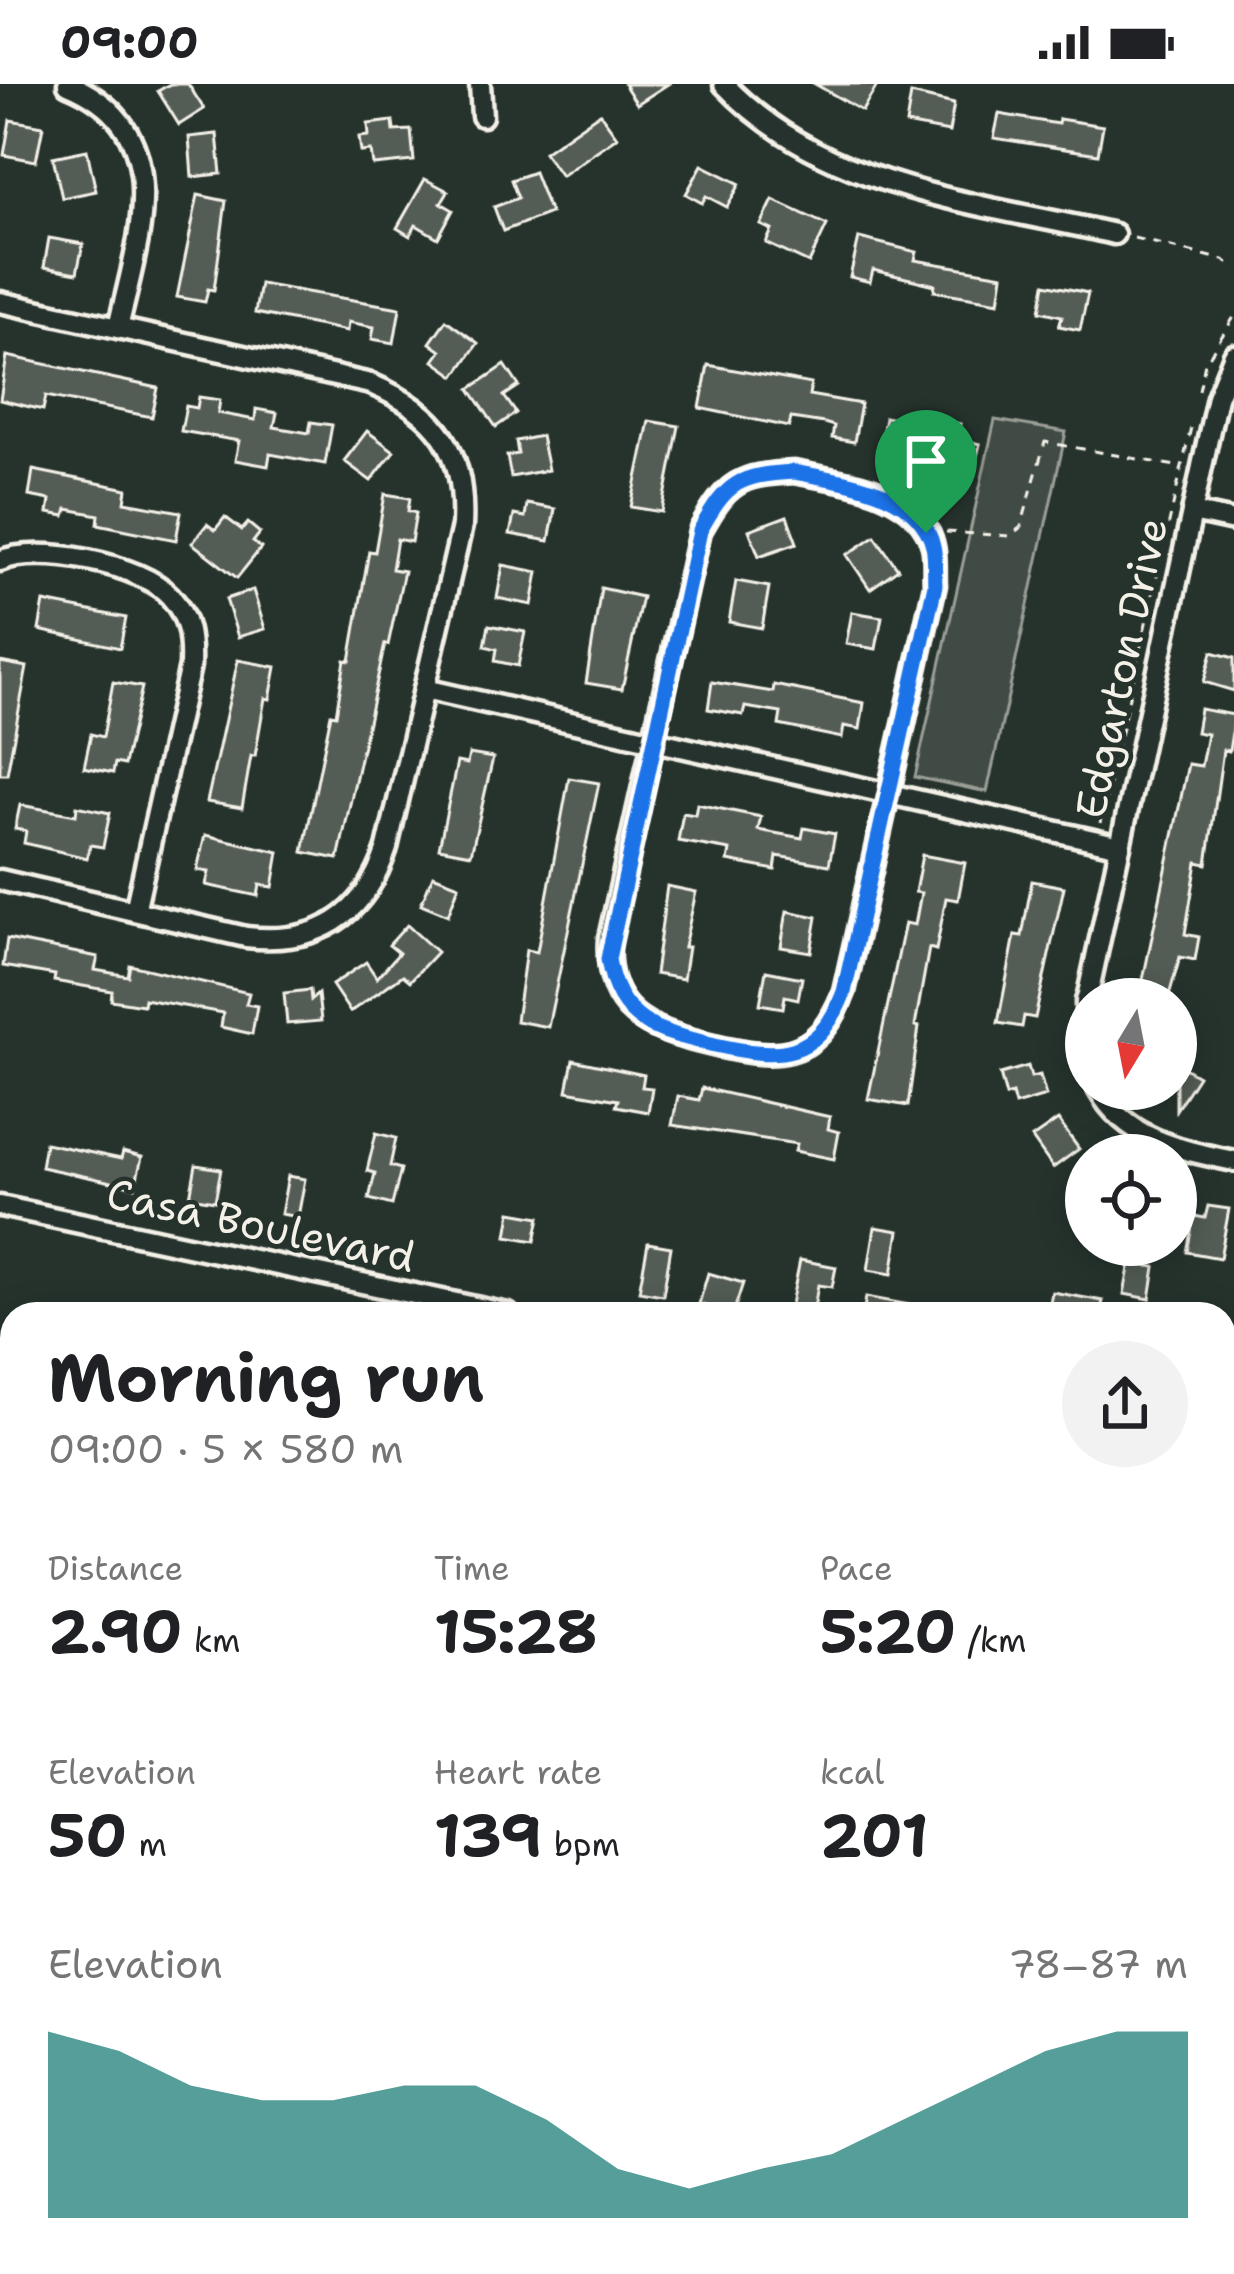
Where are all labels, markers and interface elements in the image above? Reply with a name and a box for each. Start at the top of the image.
text: 09:00 [60,12,199,72]
pin [875,410,977,533]
icon: arrive [893,428,959,494]
street label: Edgarton Drive [1062,512,1180,824]
north arrow [1065,978,1197,1110]
map controls [1065,978,1197,1266]
button: locate [1065,1134,1197,1266]
street label: Casa Boulevard [102,1165,420,1285]
text: Morning run [48,1334,484,1422]
button: share [1062,1341,1188,1467]
text: 09:00 · 5 × 580 m [48,1423,403,1475]
text: Distance [48,1546,183,1591]
text: Time [434,1546,510,1591]
text: Pace [820,1546,893,1591]
text: 2.90 [48,1591,183,1671]
text: 15:28 [434,1591,598,1671]
text: 5:20 [820,1591,956,1671]
text: km [183,1618,241,1663]
text: /km [956,1618,1027,1663]
text: Elevation [48,1750,196,1795]
text: Heart rate [434,1750,602,1795]
text: kcal [820,1750,884,1795]
text: 50 [48,1795,127,1875]
text: 139 [434,1795,542,1875]
text: 201 [820,1795,929,1875]
text: m [127,1822,167,1867]
text: bpm [542,1822,620,1867]
text: Elevation [48,1938,223,1990]
text: 78–87 m [1009,1938,1188,1990]

